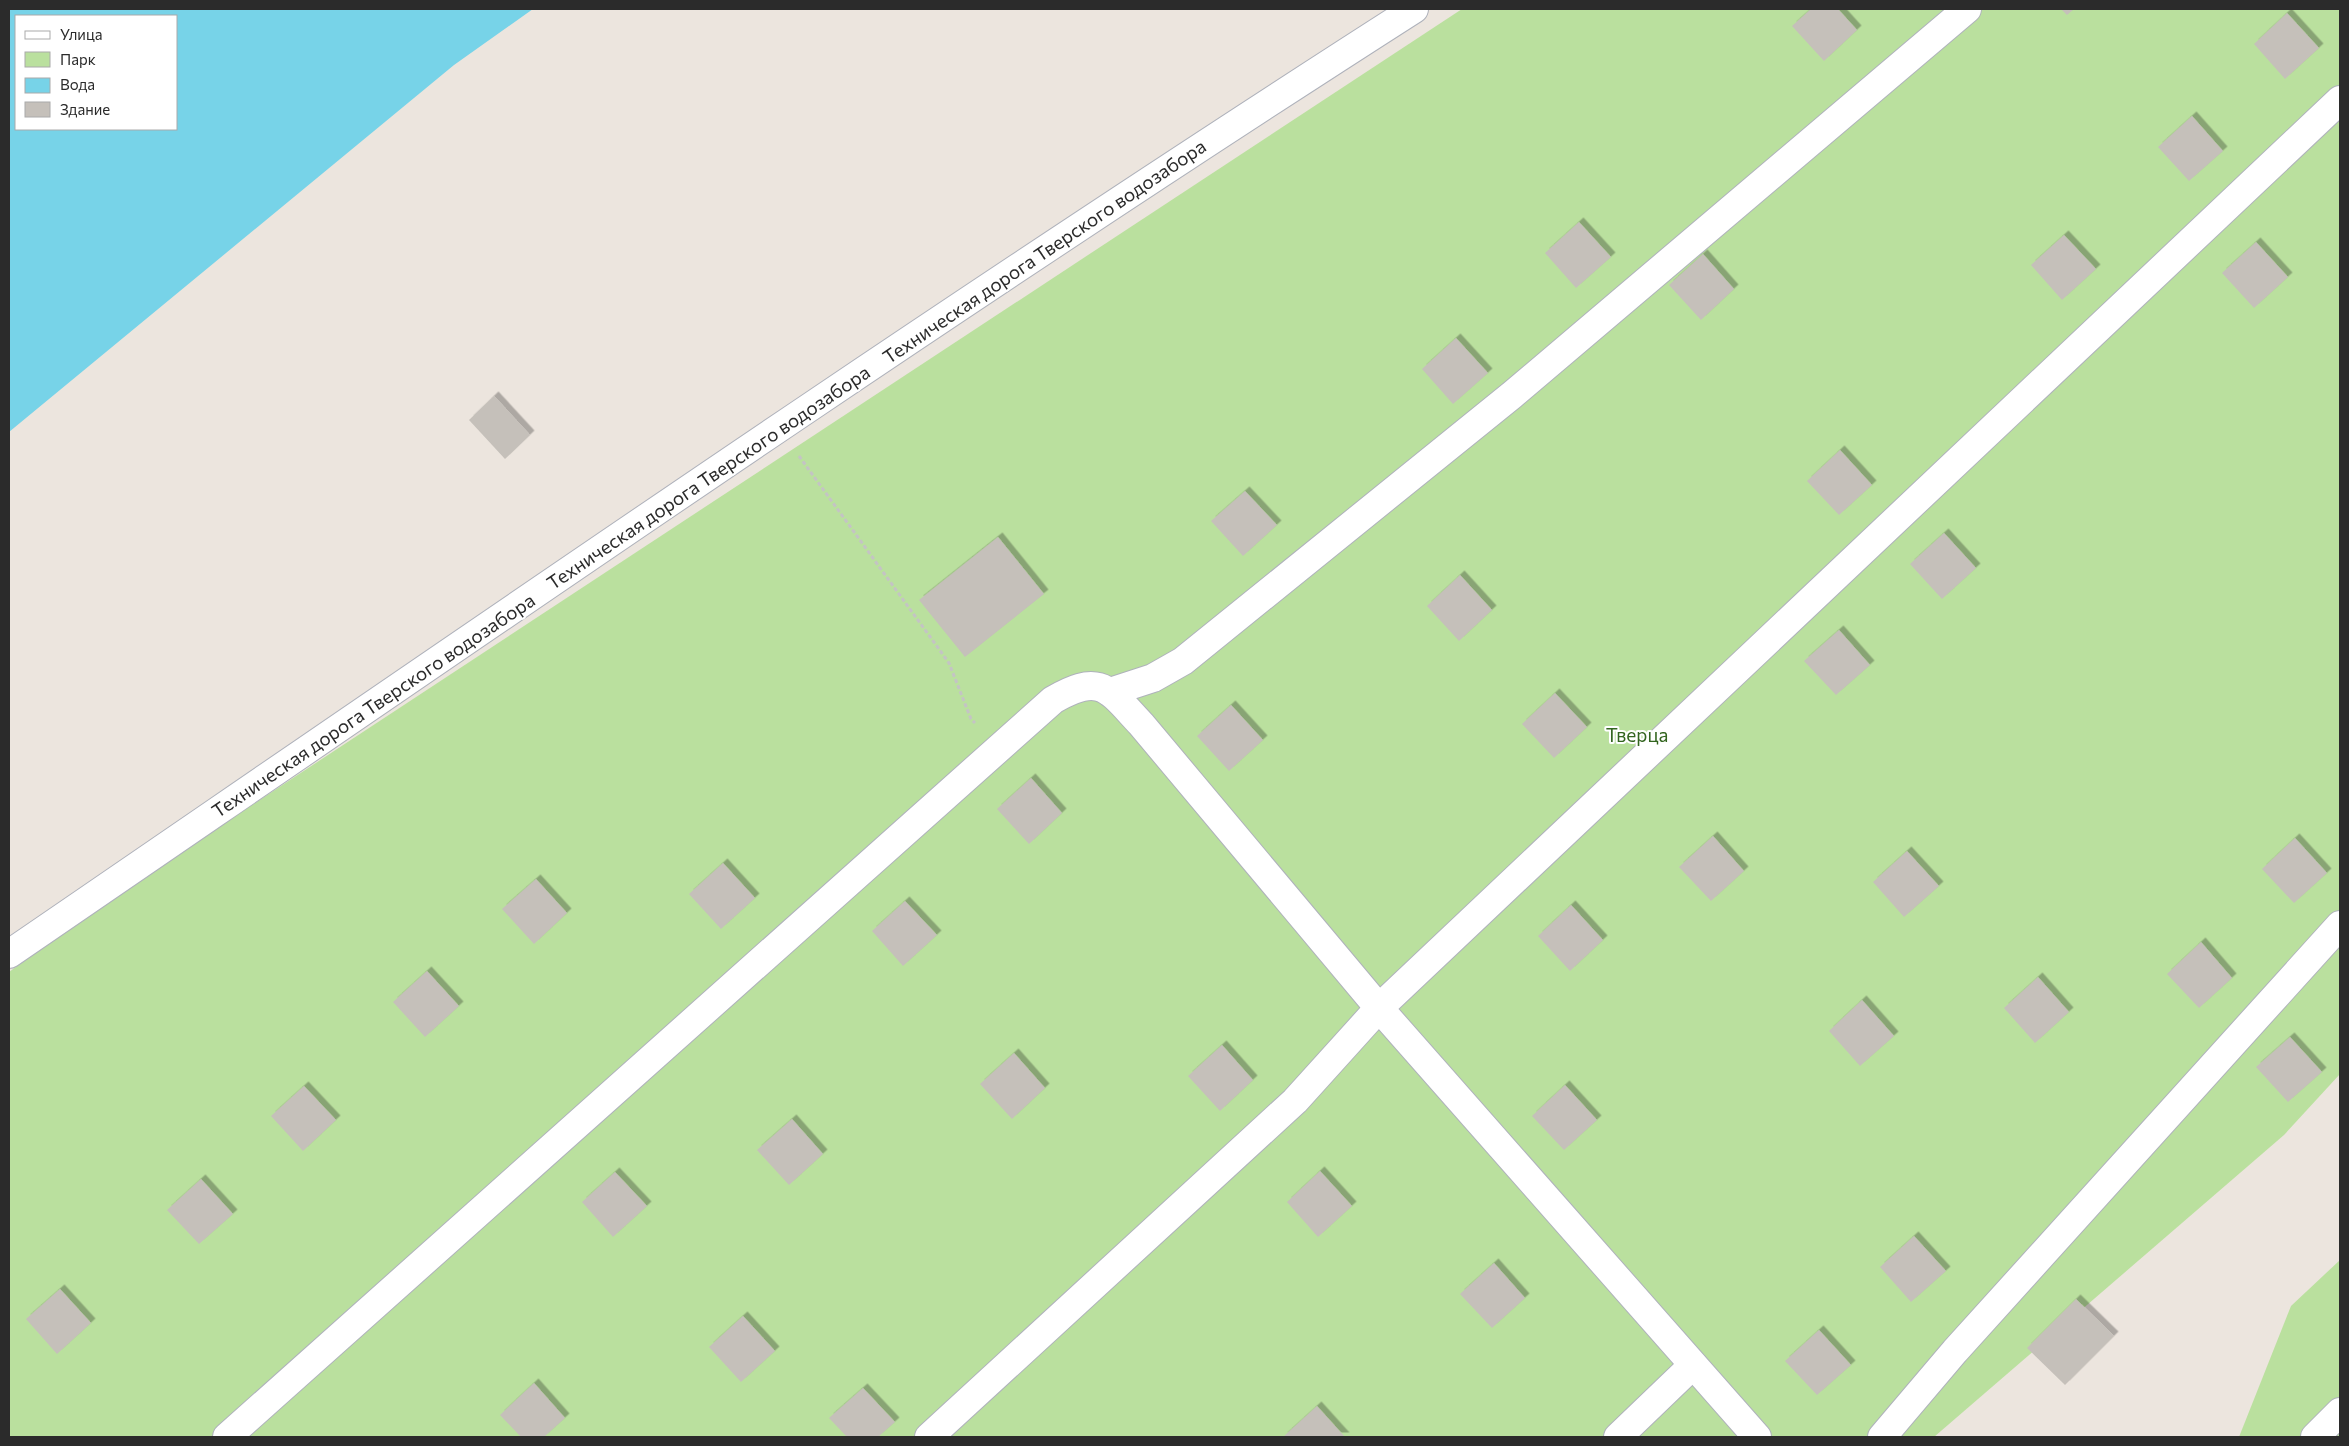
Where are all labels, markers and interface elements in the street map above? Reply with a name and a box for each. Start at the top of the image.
legend [15,15,178,130]
text: Улица [60,25,102,43]
text: Парк [60,50,96,68]
text: Вода [60,75,95,93]
text: Здание [60,100,110,118]
street label: Техническая дорога Тверского водозабора [878,134,1210,368]
street label: Техническая дорога Тверского водозабора [542,360,874,594]
street label: Техническая дорога Тверского водозабора [207,588,539,822]
park label: Тверца [1606,723,1668,746]

